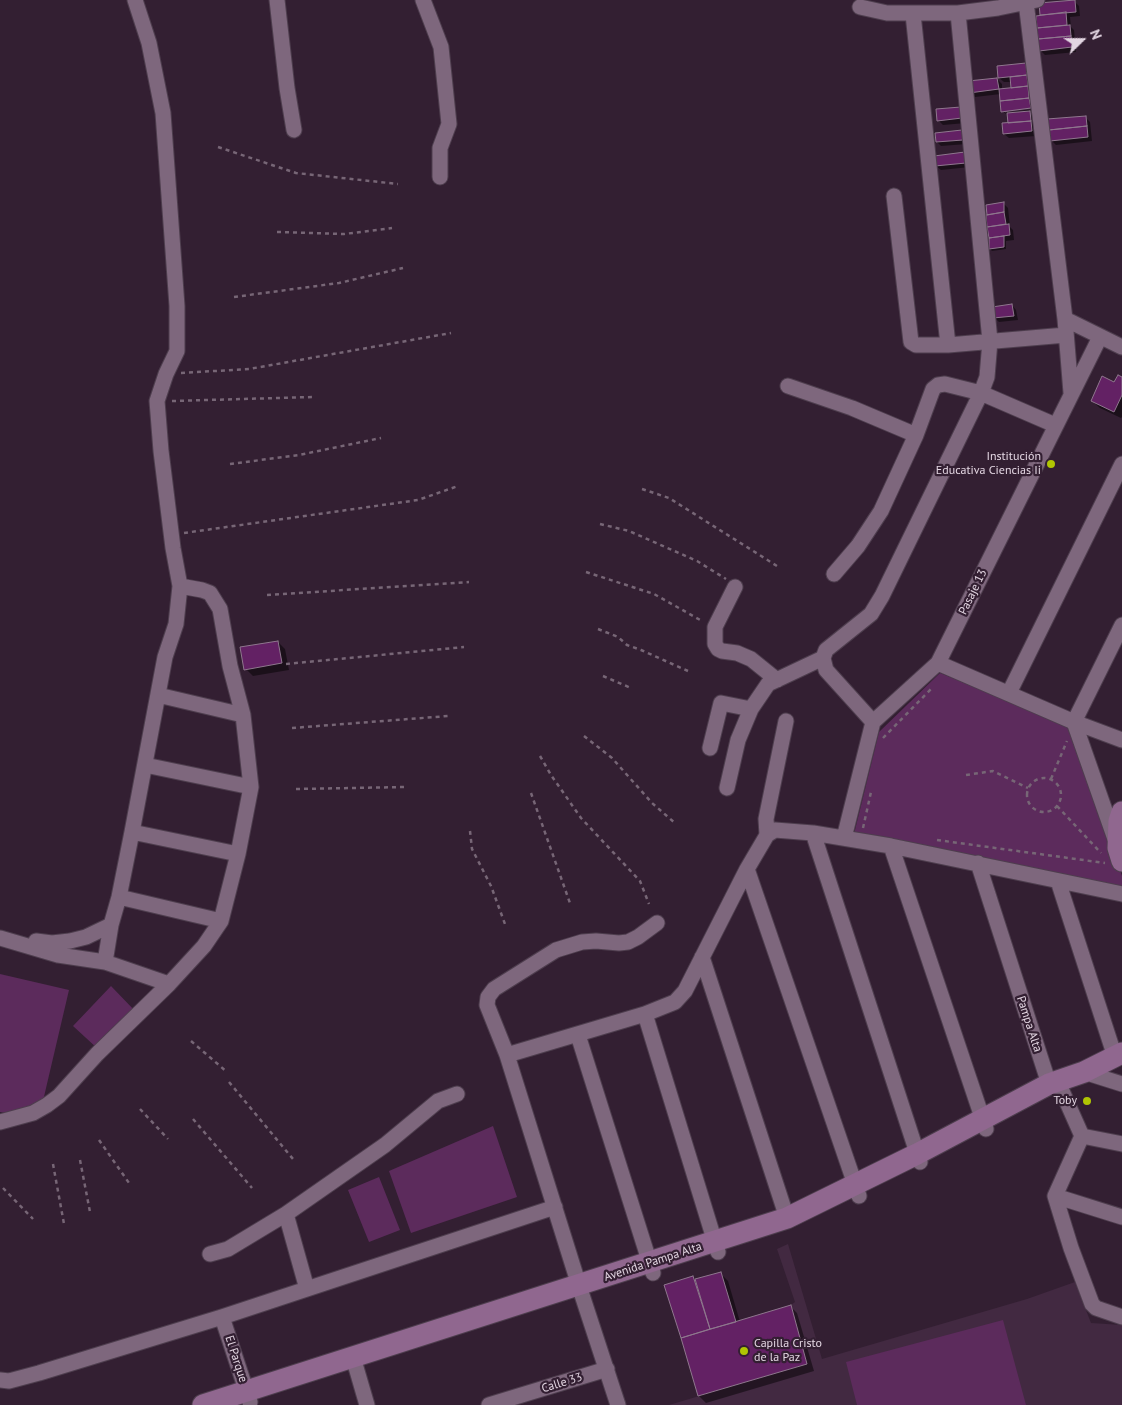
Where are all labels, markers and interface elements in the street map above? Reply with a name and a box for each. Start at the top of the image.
north arrow [1057,15,1107,65]
text: N [1086,27,1106,42]
place label: Institución Educativa Ciencias Ii [936,450,1041,478]
marker: Institución Educativa Ciencias Ii [1045,458,1057,470]
street label: Pasaje 13 [956,567,990,617]
street label: Pampa Alta [1013,994,1045,1054]
place label: Toby [1054,1094,1077,1108]
marker: Toby [1081,1095,1093,1107]
street label: Avenida Pampa Alta [602,1239,704,1285]
street label: El Parque [222,1334,250,1384]
place label: Capilla Cristo de la Paz [754,1337,822,1365]
marker: Capilla Cristo de la Paz [738,1345,750,1357]
street label: Calle 33 [540,1370,584,1396]

